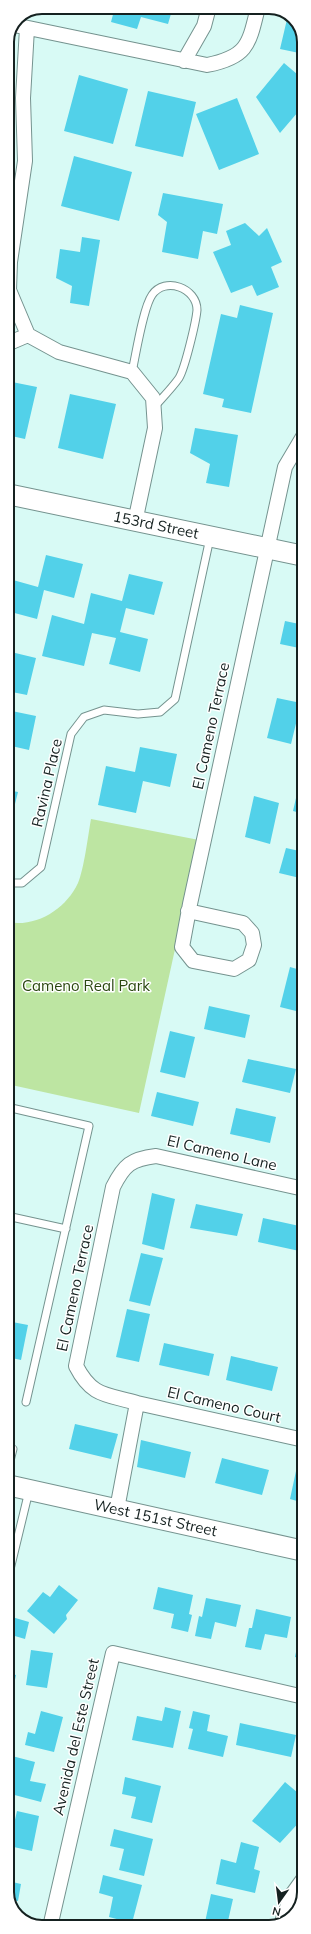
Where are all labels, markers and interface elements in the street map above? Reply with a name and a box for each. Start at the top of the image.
street label: 153rd Street [111,506,200,543]
street label: El Cameno Terrace [188,661,233,791]
street label: Ravina Place [27,737,66,829]
park label: Cameno Real Park [22,976,150,995]
street label: El Cameno Lane [165,1131,279,1174]
street label: El Cameno Terrace [52,1223,97,1353]
street label: El Cameno Court [165,1382,283,1427]
street label: West 151st Street [92,1495,219,1540]
street label: Avenida del Este Street [48,1657,103,1817]
north arrow [259,1882,299,1922]
text: N [271,1904,282,1920]

